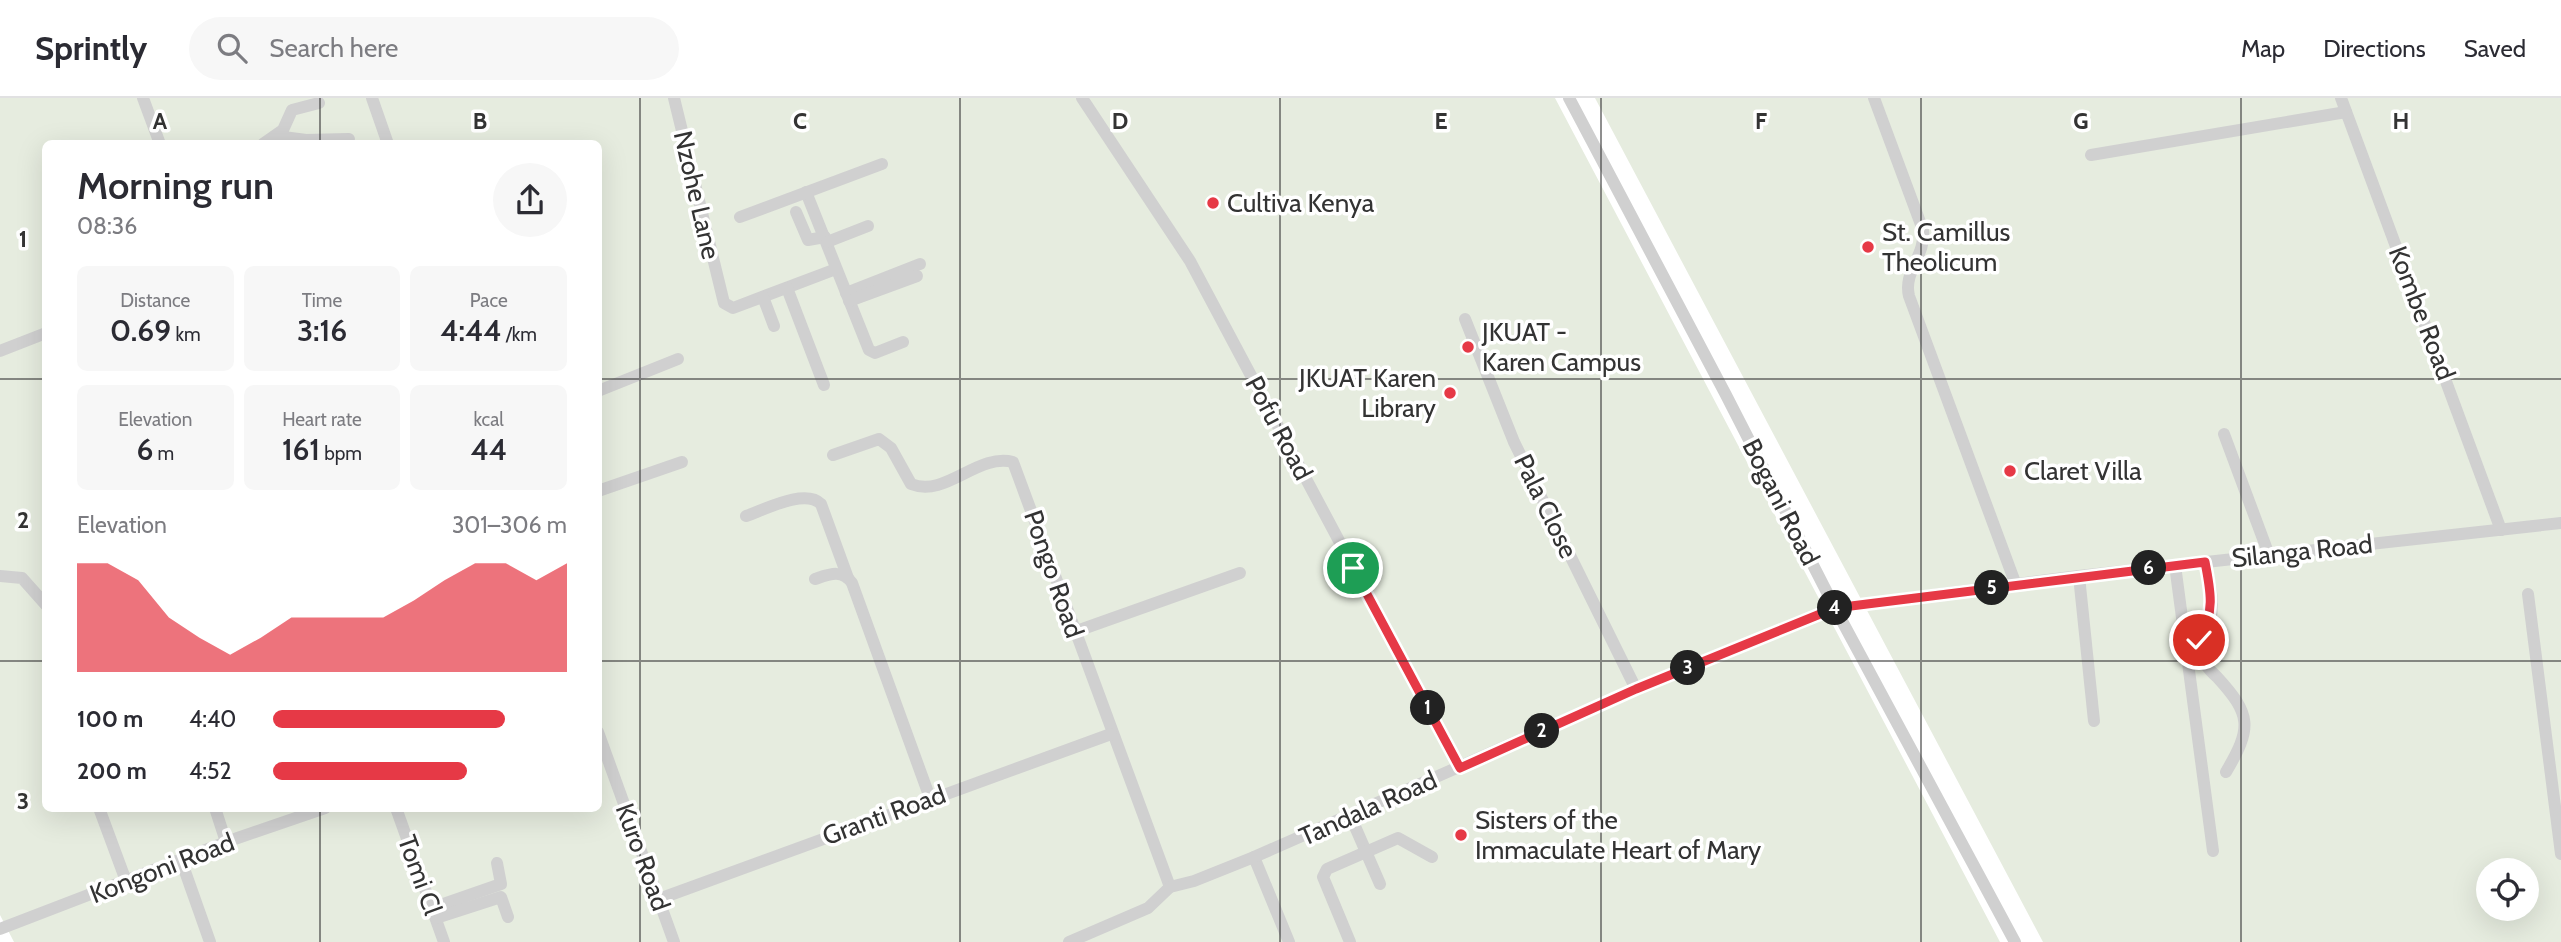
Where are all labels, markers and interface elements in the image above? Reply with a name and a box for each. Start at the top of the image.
search box [189,17,679,80]
text: Sprintly [35,28,147,68]
icon: search [213,29,251,67]
text: Search here [269,32,398,64]
text: Map [2241,34,2285,63]
text: Directions [2323,34,2426,63]
text: Saved [2464,34,2526,63]
text: A [153,107,168,135]
text: B [473,107,487,135]
text: C [793,107,807,135]
text: D [1112,107,1128,135]
text: E [1434,107,1448,135]
text: F [1755,107,1767,135]
text: G [2073,107,2089,135]
text: H [2393,107,2409,135]
street label: Nzohe Lane [667,128,727,262]
text: Morning run [77,162,274,209]
button: share [493,163,567,237]
place label: Cultiva Kenya [1227,187,1375,219]
marker: Cultiva Kenya [1205,195,1221,211]
text: 08:36 [77,212,137,240]
place label: St. Camillus Theolicum [1882,216,2011,278]
text: 1 [19,225,27,253]
marker: St. Camillus Theolicum [1860,239,1876,255]
street label: Kombe Road [2382,241,2462,385]
text: Distance [120,289,190,312]
text: Time [302,289,342,312]
text: Pace [470,289,508,312]
text: 0.69 [110,312,171,349]
text: 3:16 [297,312,347,349]
text: 4:44 [440,312,501,349]
place label: JKUAT - Karen Campus [1481,316,1641,378]
text: km [171,323,201,346]
text: /km [501,323,537,346]
marker: JKUAT - Karen Campus [1460,339,1476,355]
place label: JKUAT Karen Library [1298,362,1436,424]
street label: Pofu Road [1238,371,1320,485]
marker: JKUAT Karen Library [1442,385,1458,401]
text: Elevation [118,408,192,431]
text: Heart rate [282,408,362,431]
text: kcal [474,408,504,431]
text: 6 [136,431,153,468]
text: 161 [282,431,320,468]
text: 44 [470,431,507,468]
street label: Bogani Road [1736,433,1826,571]
text: m [153,442,174,465]
text: bpm [320,442,362,465]
street label: Pala Close [1507,449,1585,563]
place label: Claret Villa [2024,455,2142,487]
marker: Claret Villa [2002,463,2018,479]
text: 2 [17,506,29,534]
street label: Pongo Road [1017,506,1091,642]
text: Elevation [77,511,167,539]
text: 301–306 m [452,511,567,539]
street label: Silanga Road [2230,528,2374,574]
pin [1323,538,1383,598]
icon: arrive [1334,549,1372,587]
pin: 6 [2132,550,2166,586]
text: 6 [2143,556,2154,579]
pin: 5 [1974,570,2010,606]
text: 5 [1986,576,1997,599]
pin: 4 [1818,590,1853,626]
text: 4 [1829,596,1840,619]
pin [2169,610,2229,670]
icon: check [2180,621,2218,659]
pin: 3 [1670,650,1706,686]
text: 3 [1682,656,1693,679]
pin: 1 [1410,690,1446,726]
text: 1 [1424,696,1431,719]
text: 100 m [77,705,143,733]
text: 4:40 [189,705,236,733]
pin: 2 [1524,714,1560,748]
text: 2 [1536,719,1547,742]
text: 200 m [77,757,147,785]
text: 4:52 [189,757,232,785]
street label: Tandala Road [1294,763,1442,853]
street label: Granti Road [818,778,950,852]
text: 3 [17,787,29,815]
street label: Kuro Road [609,799,677,915]
place label: Sisters of the Immaculate Heart of Mary [1475,804,1761,866]
street label: Kongoni Road [85,826,239,910]
marker: Sisters of the Immaculate Heart of Mary [1453,827,1469,843]
street label: Tomi Cl [391,831,449,919]
map controls [2476,858,2539,921]
button: locate [2476,858,2539,921]

